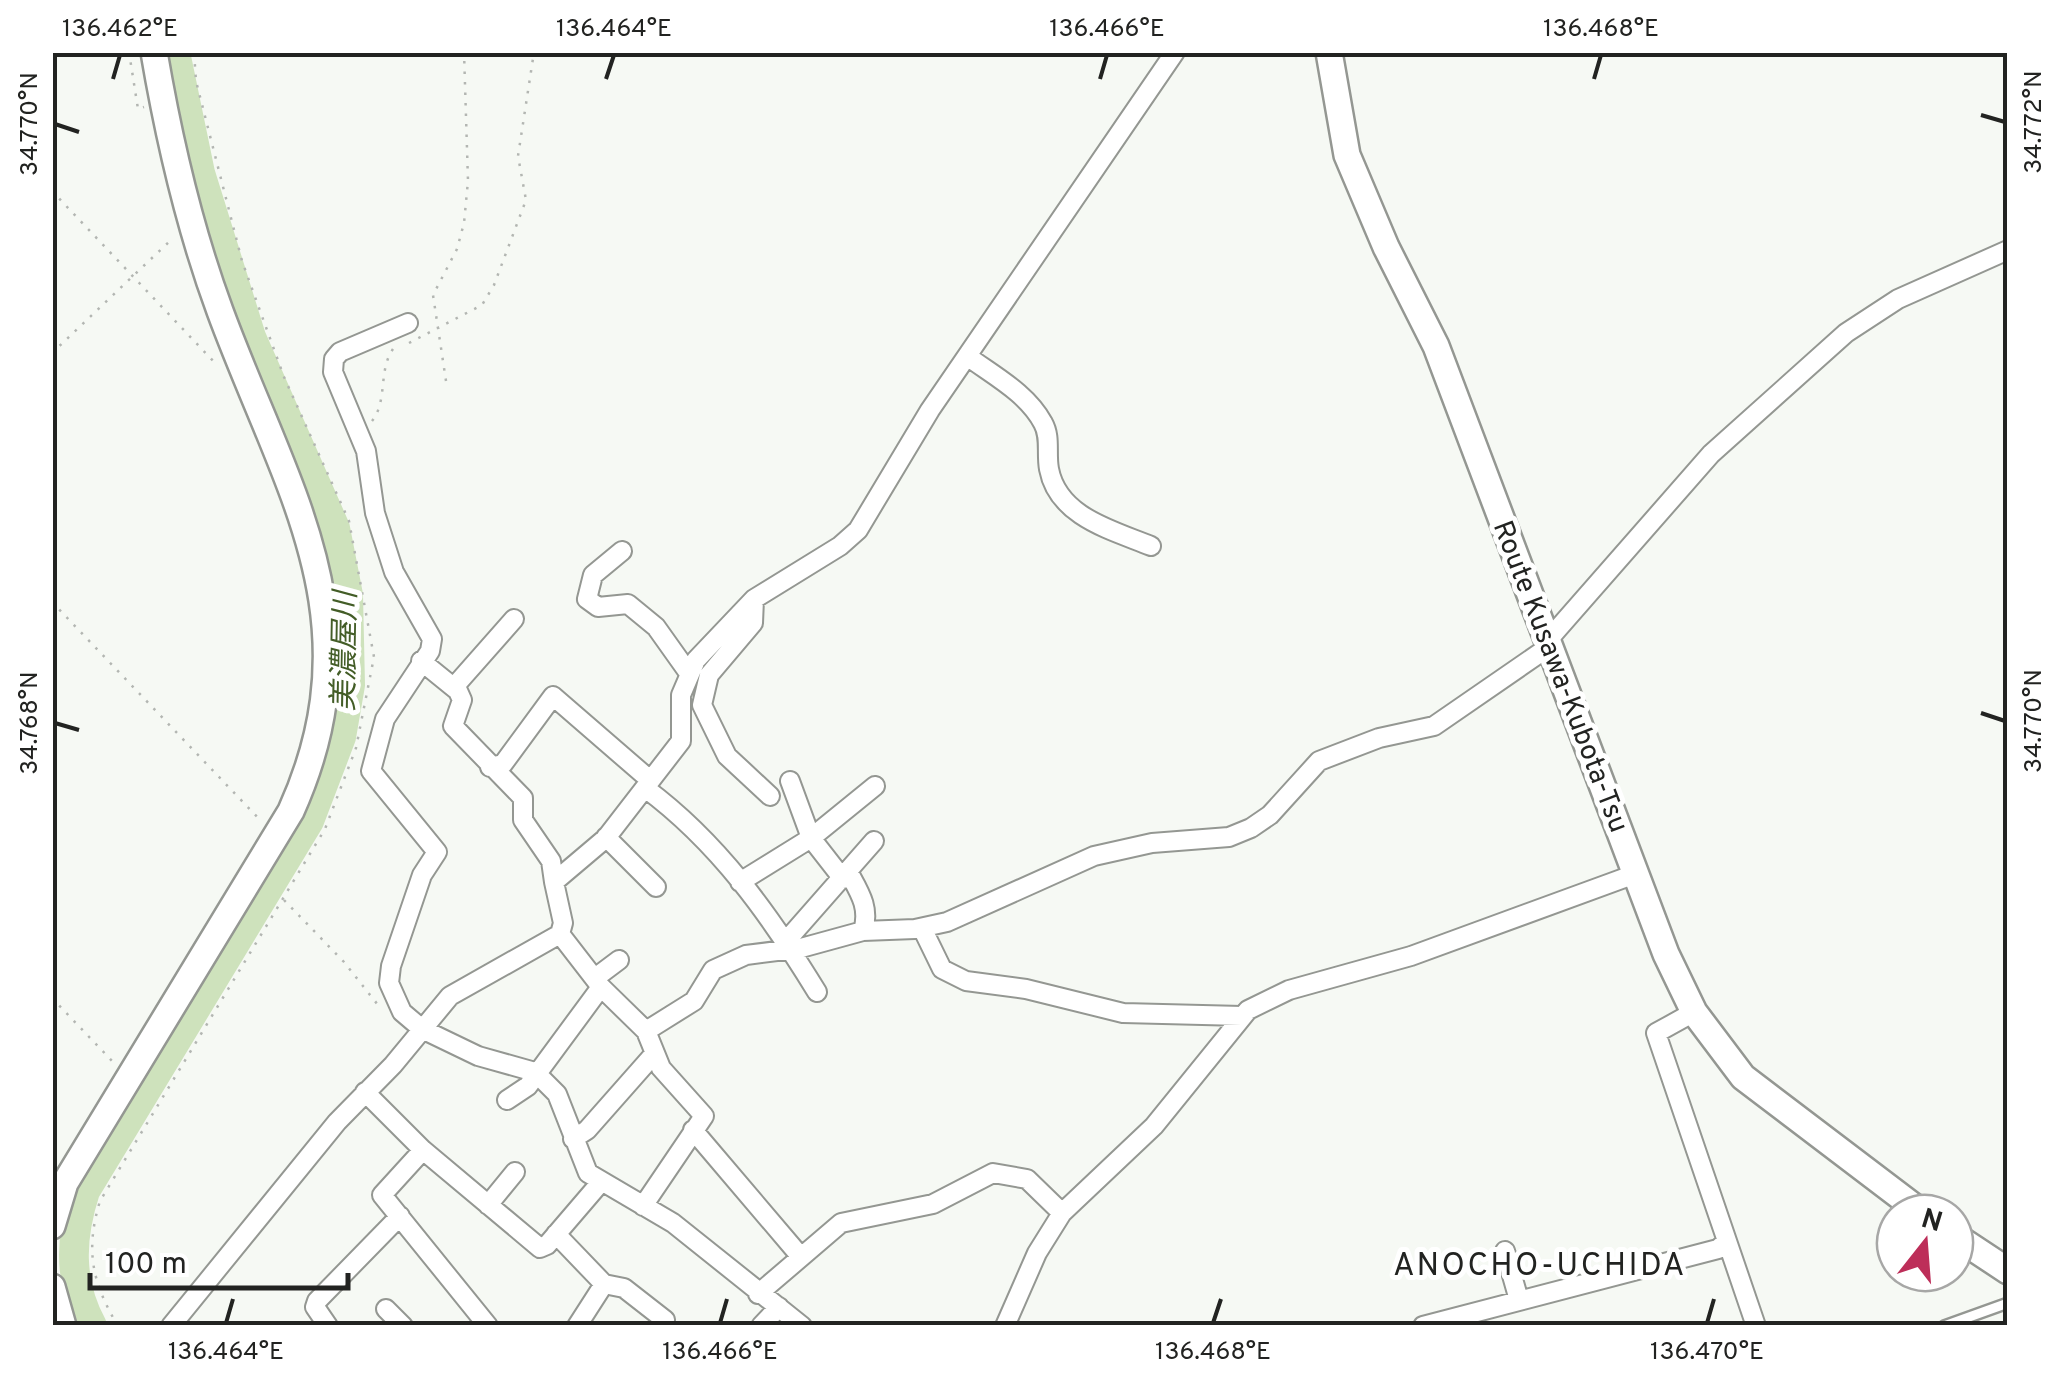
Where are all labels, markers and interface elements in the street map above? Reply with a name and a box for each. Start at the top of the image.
text: 136.462°E [62,14,178,46]
text: 136.464°E [556,14,672,46]
text: 136.466°E [1049,14,1165,46]
text: 136.468°E [1543,14,1659,46]
text: 34.772°N [2019,70,2051,174]
text: 34.770°N [15,72,47,176]
street label: Route Kusawa-Kubota-Tsu [1483,516,1635,838]
water label: 美濃屋川 [327,588,366,711]
text: 34.770°N [2019,669,2051,773]
text: 34.768°N [15,671,47,775]
north arrow [1875,1193,1975,1293]
text: N [1917,1202,1946,1242]
scale bar [90,1228,348,1290]
text: 100 m [105,1247,187,1284]
district label: ANOCHO-UCHIDA [1393,1247,1687,1287]
text: 136.464°E [168,1337,284,1369]
text: 136.466°E [662,1337,778,1369]
text: 136.468°E [1155,1337,1271,1369]
text: 136.470°E [1650,1337,1764,1369]

